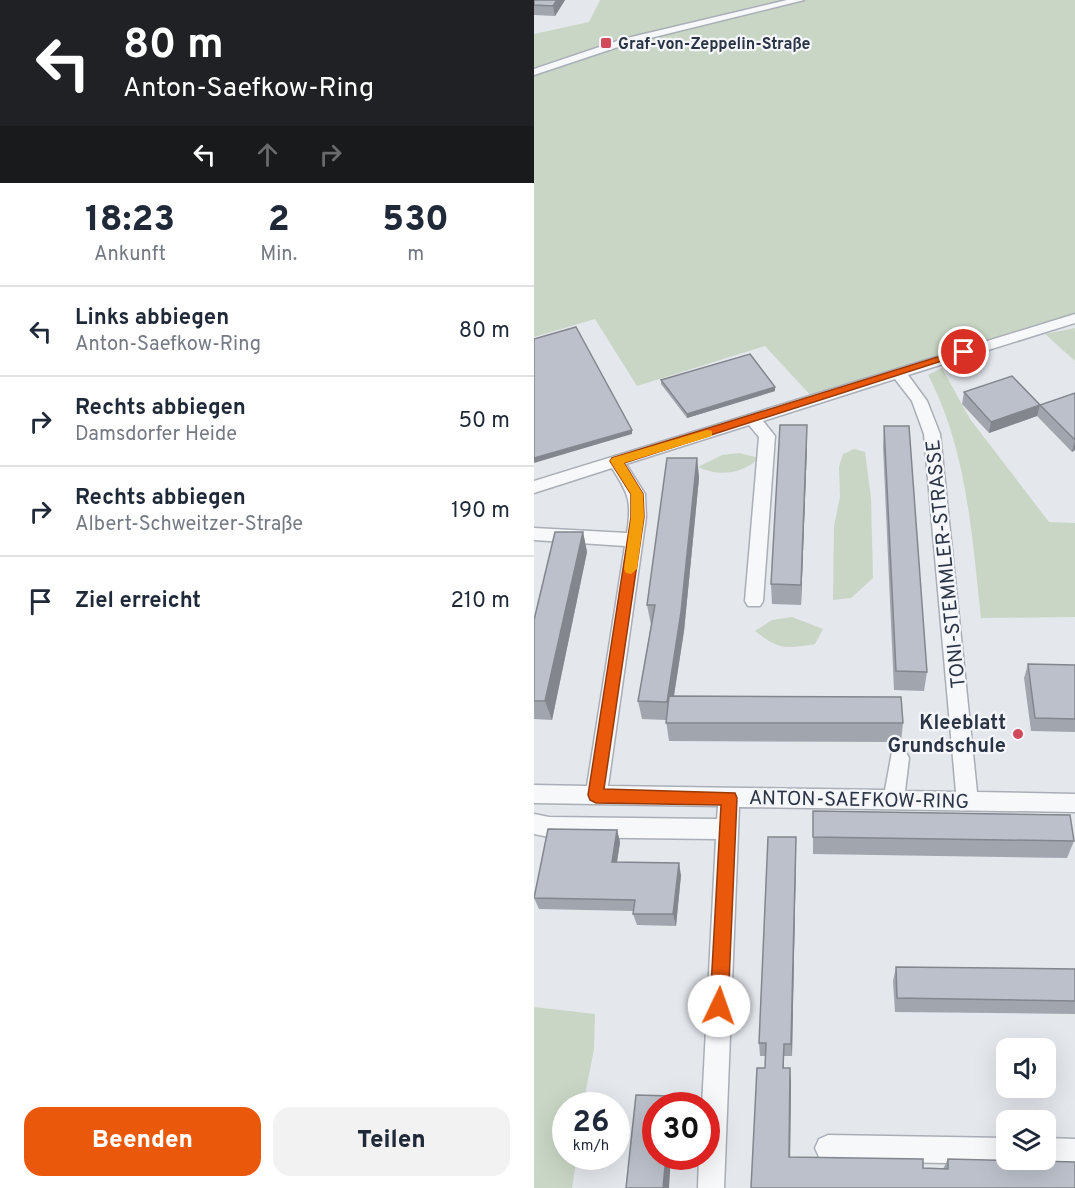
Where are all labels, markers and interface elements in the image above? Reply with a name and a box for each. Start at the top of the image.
text: 80 m [123,20,224,73]
icon: left [24,24,102,102]
place label: Graf-von-Zeppelin-Straße [618,35,810,55]
marker: Graf-von-Zeppelin-Straße [599,36,613,50]
text: Anton-Saefkow-Ring [123,72,374,106]
icon: left [188,138,221,171]
icon: ahead [251,138,284,171]
icon: right [314,138,347,171]
text: 18:23 [85,198,175,244]
text: 2 [268,198,290,244]
text: 530 [382,198,449,244]
text: Ankunft [94,242,166,268]
text: Min. [260,242,297,268]
text: m [407,242,424,268]
text: Links abbiegen [75,305,229,332]
icon: left [24,315,57,348]
text: 80 m [459,318,510,345]
pin [938,326,989,377]
text: Anton-Saefkow-Ring [75,332,261,358]
icon: arrive [947,335,980,368]
text: Rechts abbiegen [75,395,246,422]
icon: right [24,405,57,438]
text: 50 m [458,408,510,435]
text: Damsdorfer Heide [75,422,237,448]
street label: TONI-STEMMLER-STRASSE [921,438,973,689]
text: Rechts abbiegen [75,485,246,512]
icon: right [24,495,57,528]
text: 190 m [451,498,510,525]
text: Albert-Schweitzer-Straße [75,512,303,538]
icon: arrive [24,585,57,618]
text: Ziel erreicht [75,588,201,615]
text: 210 m [450,588,510,615]
place label: Kleeblatt Grundschule [888,711,1006,760]
marker: Kleeblatt Grundschule [1011,727,1025,741]
street label: ANTON-SAEFKOW-RING [749,786,969,816]
position arrow [687,974,751,1038]
map controls [996,1038,1056,1170]
button: sound [996,1038,1056,1098]
speed limit sign: 30 [642,1092,720,1170]
text: 26 [573,1105,609,1142]
button: Beenden [24,1107,261,1176]
button: Teilen [273,1107,510,1176]
button: layers [996,1110,1056,1170]
text: km/h [573,1137,609,1156]

